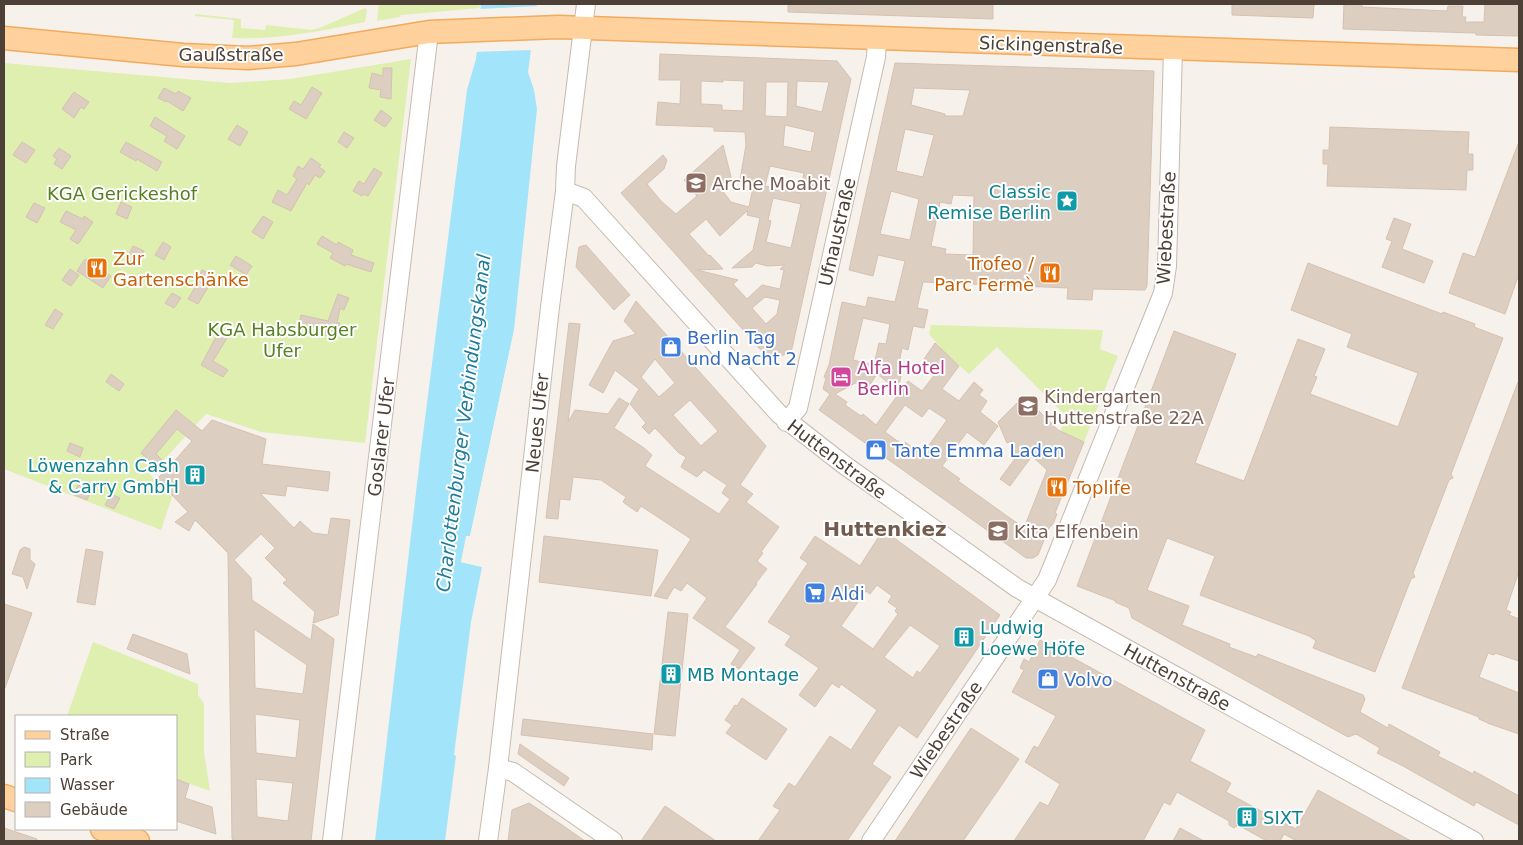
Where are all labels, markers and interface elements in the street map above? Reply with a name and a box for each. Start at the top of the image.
street label: Sickingenstraße [979,32,1123,58]
street label: Gaußstraße [178,44,284,65]
school or university icon: Arche Moabit [684,171,708,195]
street label: Wiebestraße [1153,171,1179,285]
place label: Arche Moabit [712,173,830,194]
street label: Ufnaustraße [814,176,860,288]
place label: Classic Remise Berlin [927,181,1051,223]
park label: KGA Gerickeshof [47,183,198,204]
place icon: Classic Remise Berlin [1055,189,1079,213]
place label: Zur Gartenschänke [113,248,249,290]
water label: Charlottenburger Verbindungskanal [431,252,495,593]
place label: Trofeo / Parc Fermè [934,253,1035,295]
restaurant icon: Zur Gartenschänke [85,256,109,280]
restaurant icon: Trofeo / Parc Fermè [1038,261,1062,285]
park label: KGA Habsburger Ufer [208,319,357,361]
place label: Berlin Tag und Nacht 2 [687,327,797,369]
shop icon: Berlin Tag und Nacht 2 [659,335,683,359]
place label: Alfa Hotel Berlin [857,357,945,399]
hotel icon: Alfa Hotel Berlin [829,365,853,389]
street label: Neues Ufer [521,372,553,474]
street label: Goslarer Ufer [363,376,399,498]
place label: Kindergarten Huttenstraße 22A [1044,386,1204,428]
school or university icon: Kindergarten Huttenstraße 22A [1016,394,1040,418]
street label: Huttenstraße [783,415,891,503]
shop icon: Tante Emma Laden [864,438,888,462]
place label: Tante Emma Laden [891,440,1064,461]
place label: Löwenzahn Cash & Carry GmbH [28,455,179,497]
building icon: Löwenzahn Cash & Carry GmbH [183,463,207,487]
restaurant icon: Toplife [1045,475,1069,499]
place label: Toplife [1072,477,1131,498]
district label: Huttenkiez [823,517,947,541]
school or university icon: Kita Elfenbein [986,519,1010,543]
place label: Kita Elfenbein [1014,521,1139,542]
supermarket icon: Aldi [803,581,827,605]
place label: Aldi [831,583,865,604]
place label: Ludwig Loewe Höfe [980,617,1085,659]
building icon: Ludwig Loewe Höfe [952,625,976,649]
street label: Huttenstraße [1120,639,1234,715]
building icon: MB Montage [659,662,683,686]
place label: MB Montage [687,664,799,685]
shop icon: Volvo [1036,667,1060,691]
place label: Volvo [1064,669,1113,690]
street label: Wiebestraße [906,677,986,783]
legend [15,715,178,830]
text: Straße [60,726,109,744]
text: Park [60,751,93,769]
text: Wasser [60,776,115,794]
text: Gebäude [60,801,128,819]
building icon: SIXT [1235,805,1259,829]
place label: SIXT [1263,807,1304,828]

